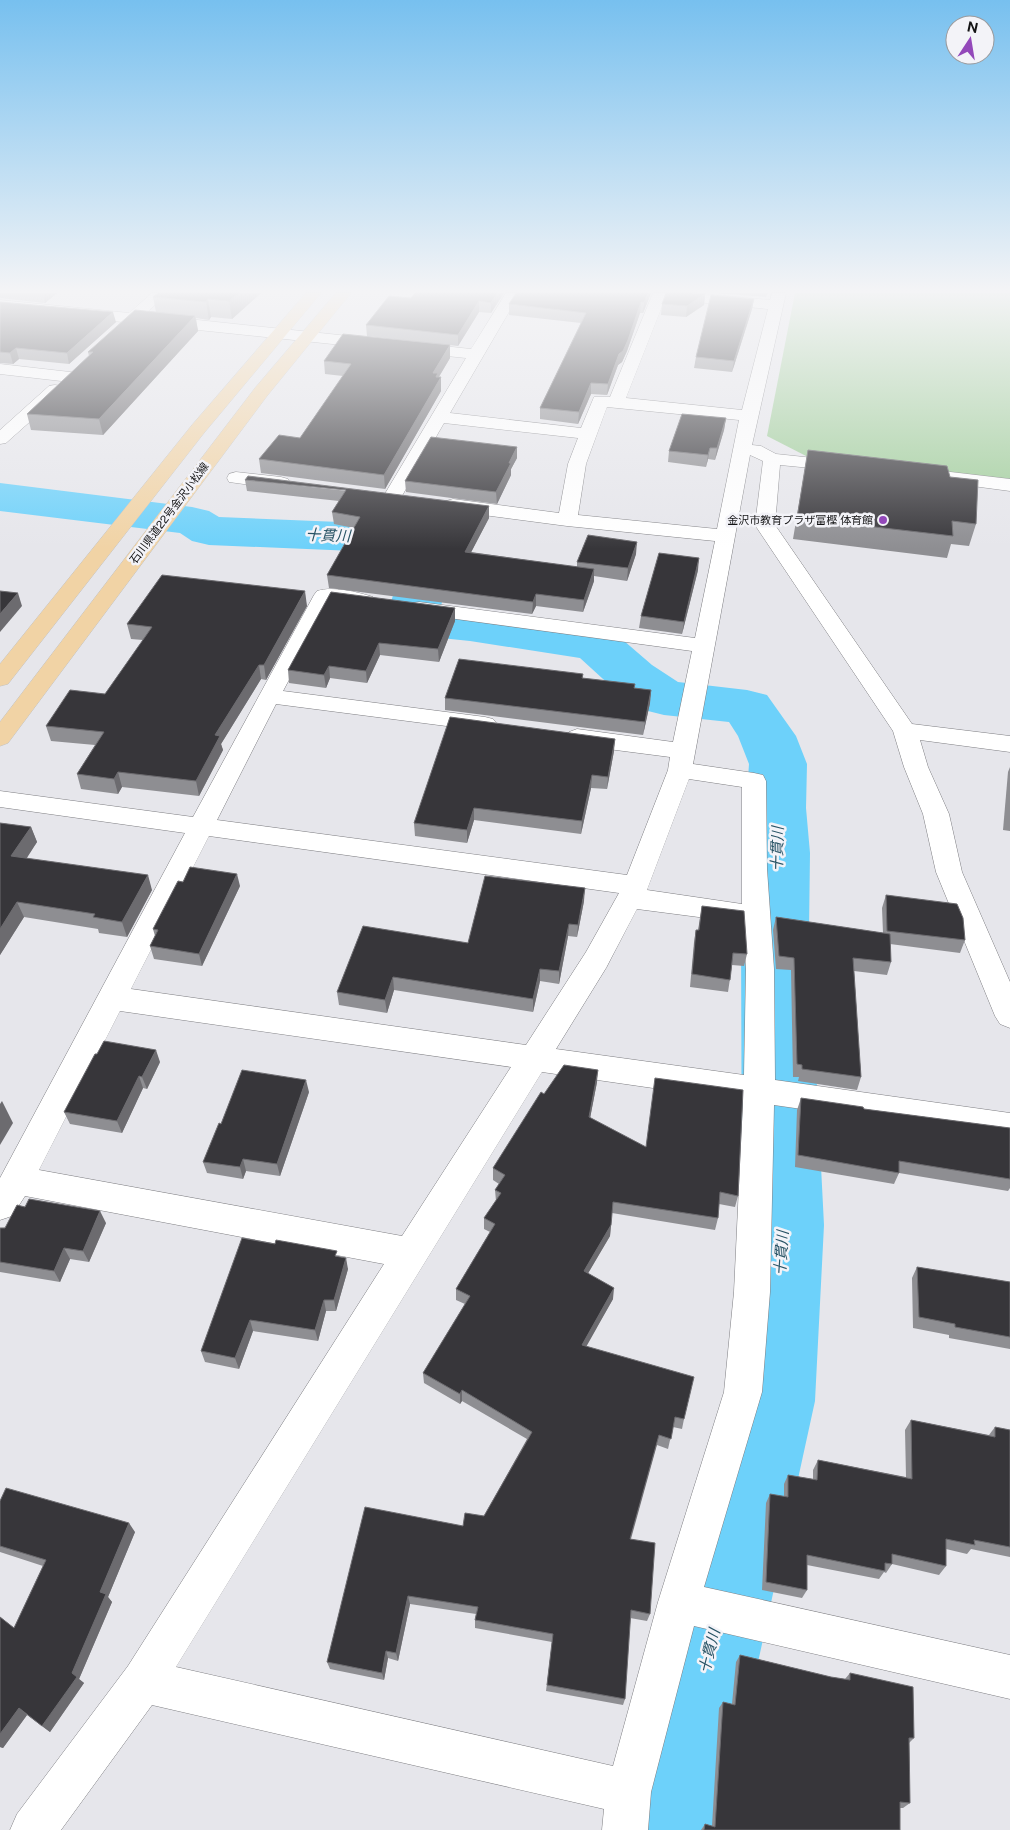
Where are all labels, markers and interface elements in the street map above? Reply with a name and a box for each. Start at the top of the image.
north arrow [945,15,995,65]
text: N [966,18,980,36]
street label: 石川県道22号金沢小松線 [127,460,211,566]
place label: 金沢市教育プラザ富樫 体育館 [727,514,873,526]
marker: 金沢市教育プラザ富樫 体育館 [877,514,889,526]
water label: 十貫川 [305,526,353,544]
water label: 十貫川 [768,824,786,872]
water label: 十貫川 [771,1228,791,1276]
water label: 十貫川 [695,1625,723,1675]

